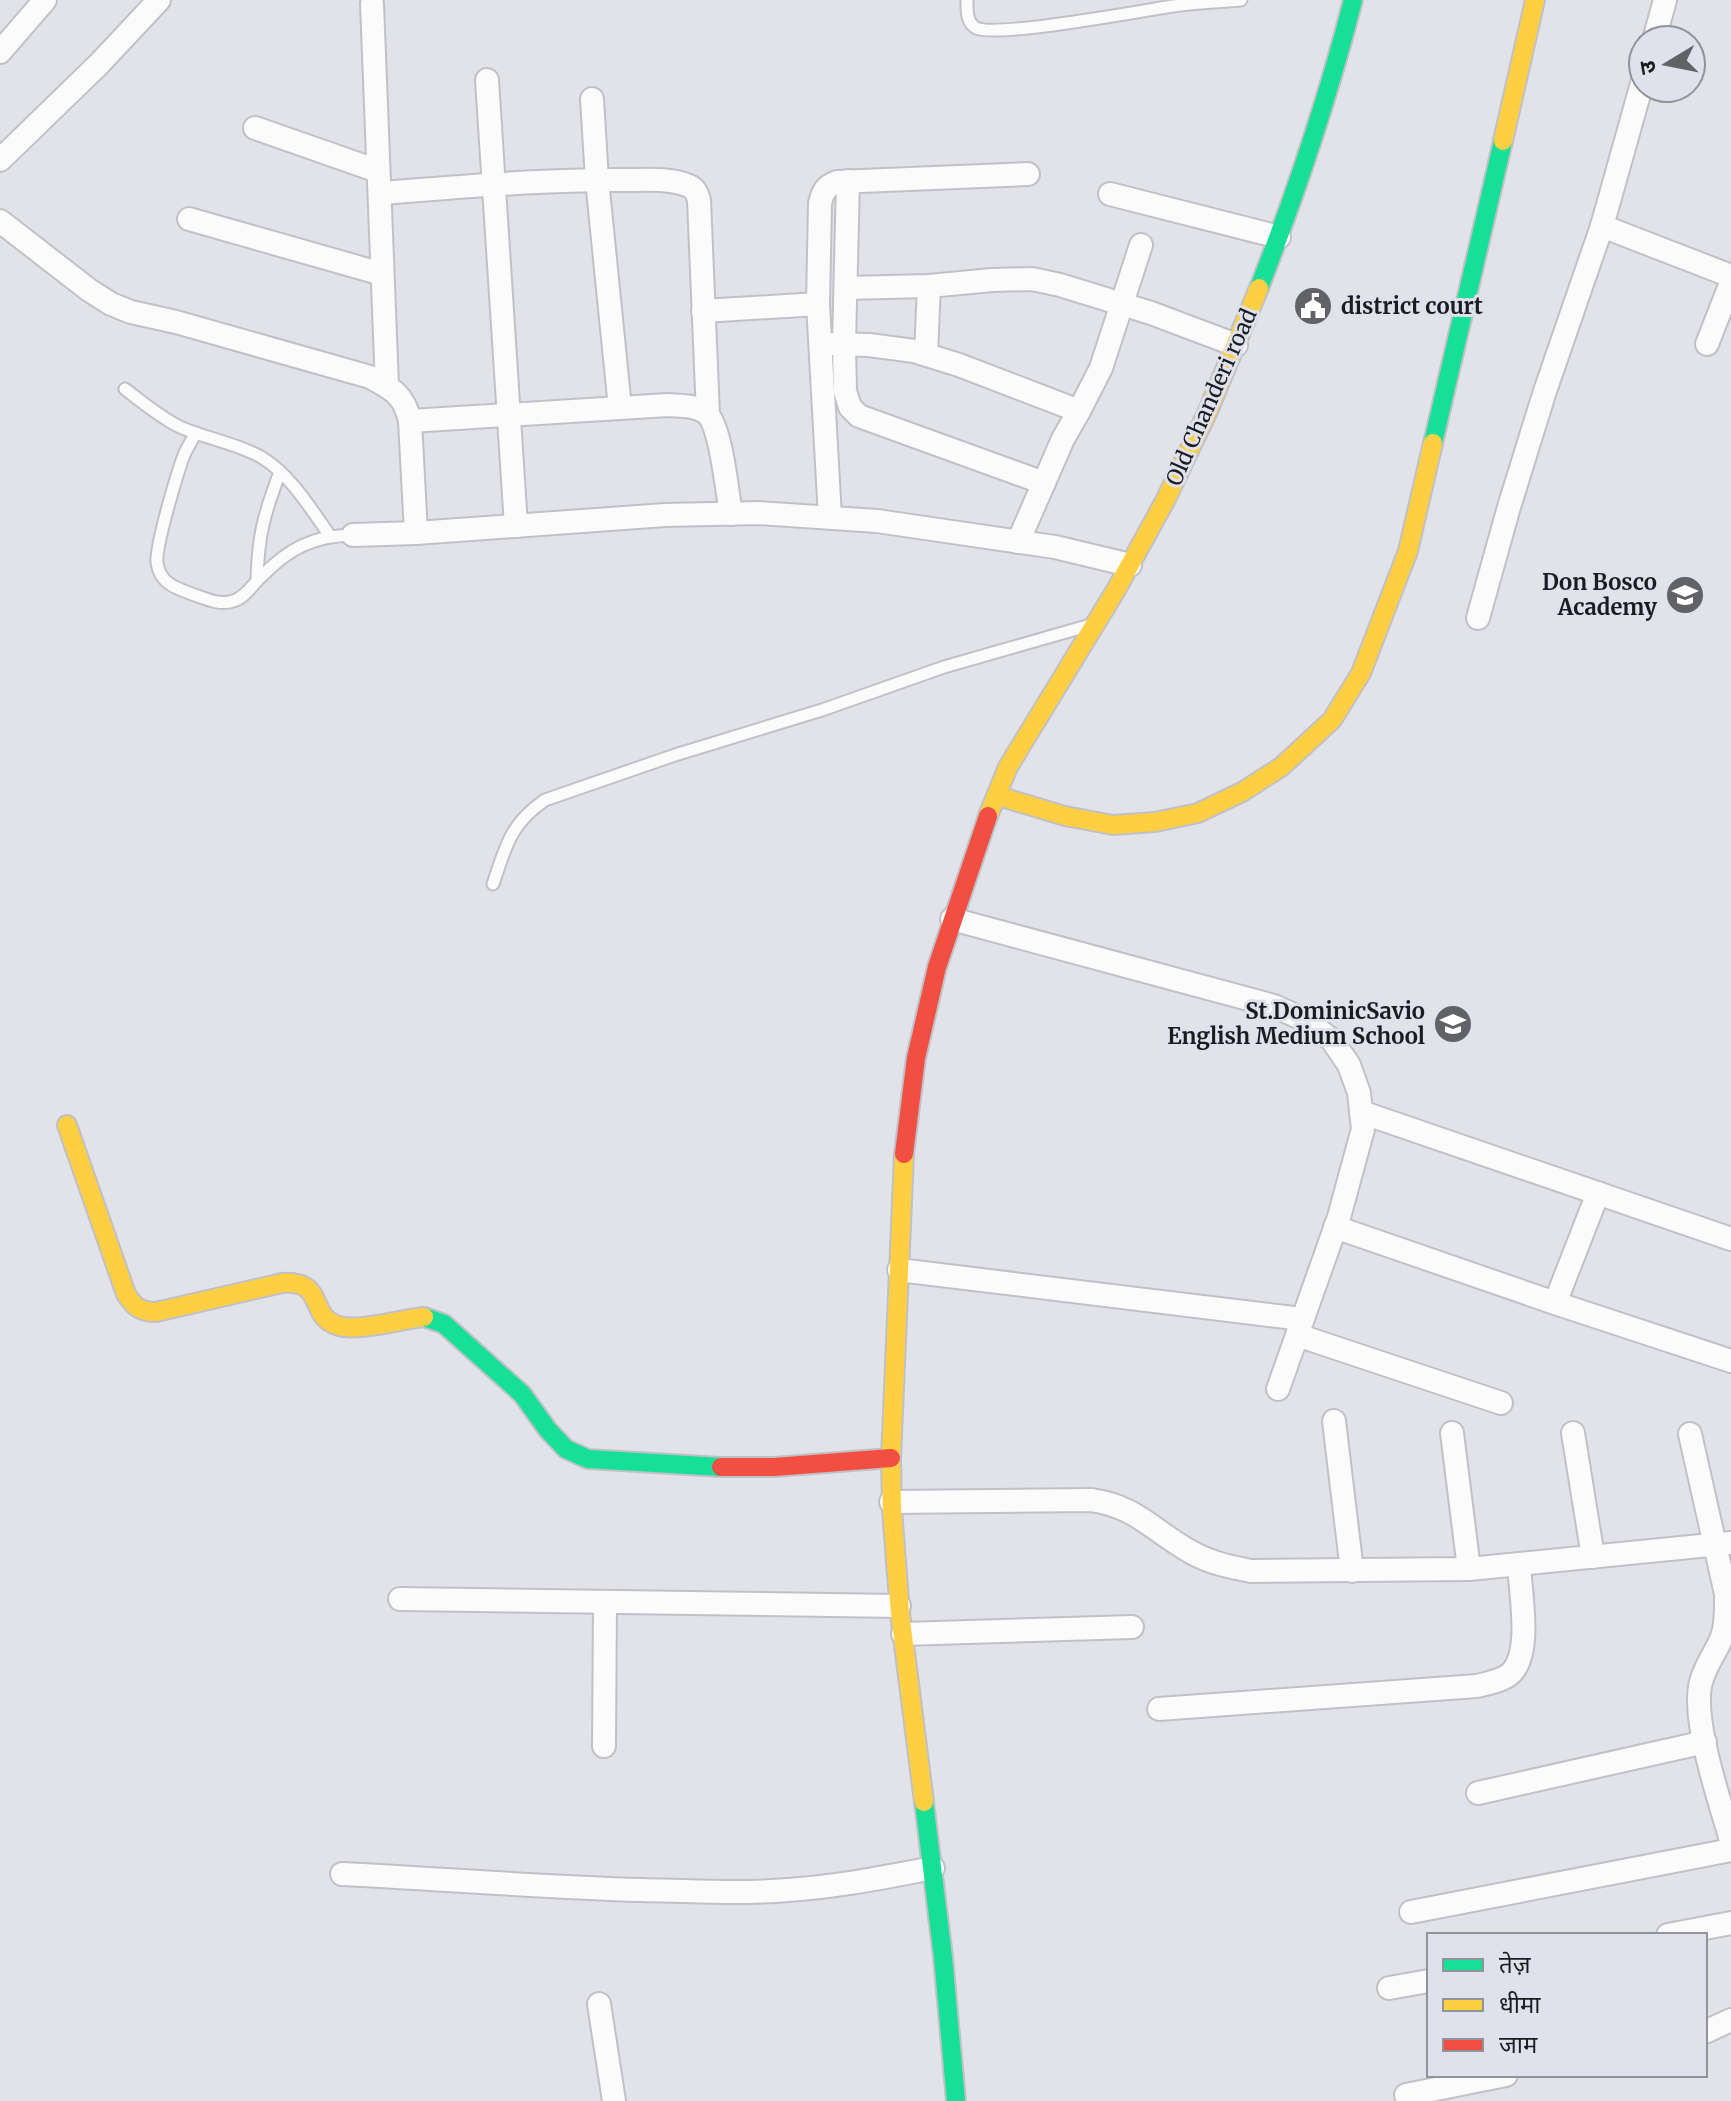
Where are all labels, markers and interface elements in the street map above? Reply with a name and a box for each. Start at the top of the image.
north arrow [1627,24,1707,104]
text: उ [1632,58,1662,76]
public building icon: district court [1292,285,1334,327]
place label: district court [1341,292,1483,320]
street label: Old Chanderi road [1159,304,1263,490]
place label: Don Bosco Academy [1542,568,1658,621]
school or university icon: Don Bosco Academy [1664,574,1706,616]
place label: St.DominicSavio English Medium School [1167,997,1425,1050]
school or university icon: St.DominicSavio English Medium School [1432,1003,1474,1045]
legend [1427,1933,1707,2077]
text: तेज़ [1499,1949,1532,1980]
text: धीमा [1499,1989,1541,2020]
text: जाम [1499,2029,1538,2060]

